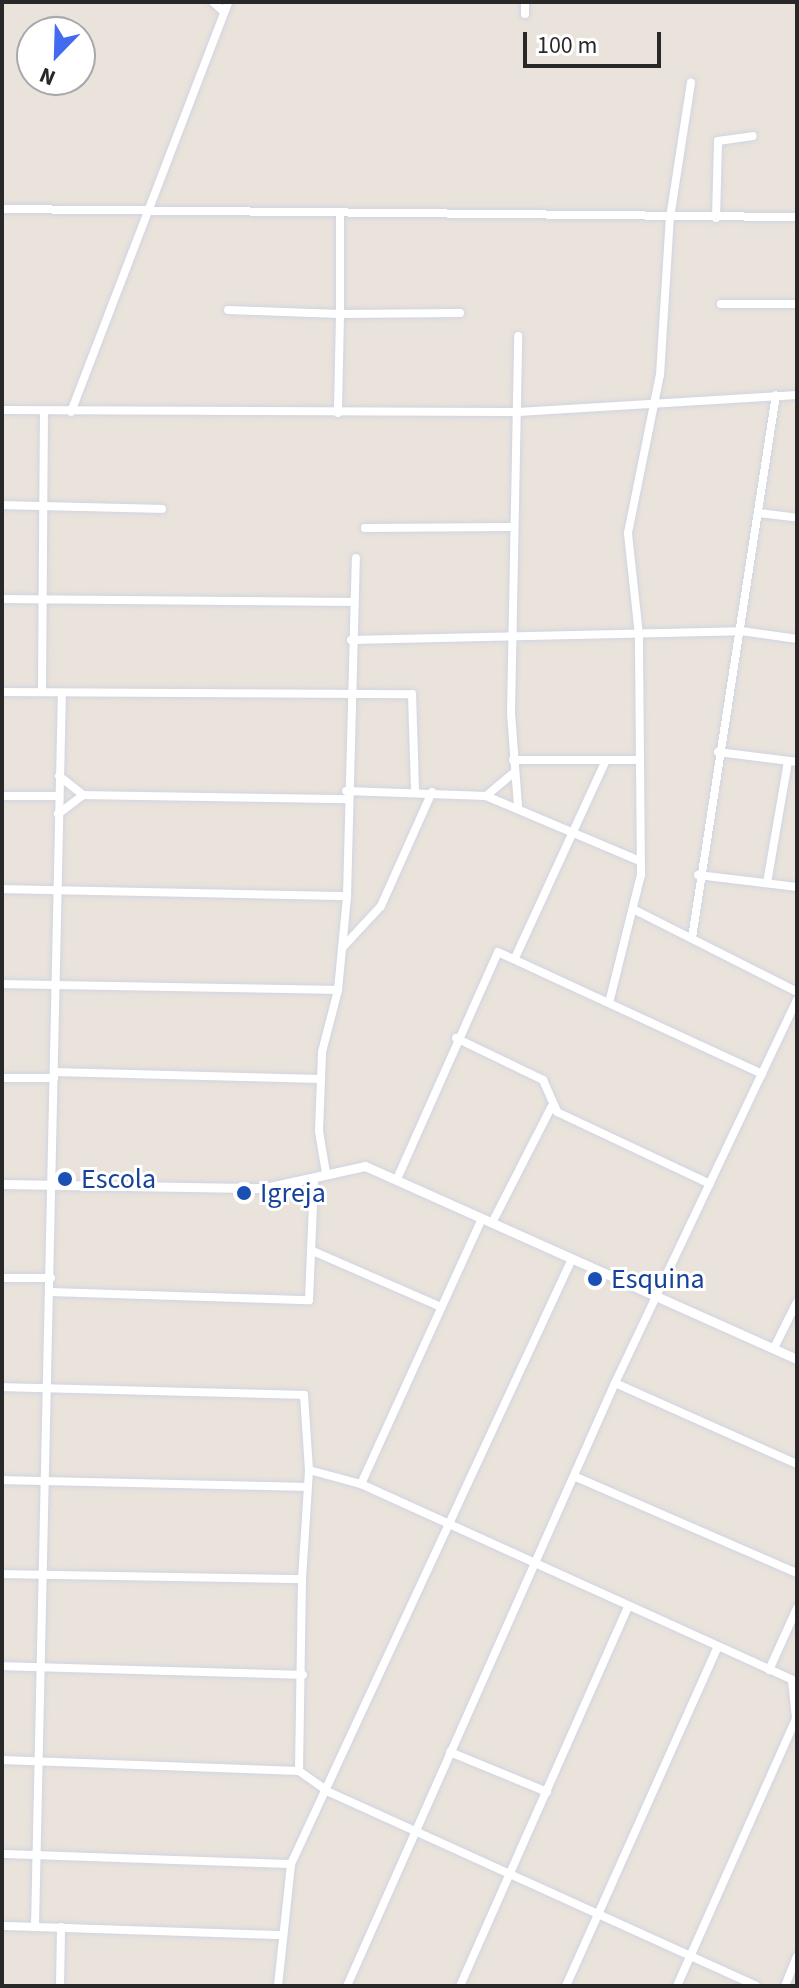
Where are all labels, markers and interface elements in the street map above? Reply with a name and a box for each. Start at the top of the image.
north arrow [16,16,96,96]
scale bar [527,16,665,66]
text: 100 m [537,28,597,63]
text: N [34,59,60,94]
place label: Escola [81,1162,156,1196]
marker: Escola [56,1170,74,1188]
place label: Igreja [260,1176,326,1210]
marker: Igreja [235,1184,253,1202]
place label: Esquina [611,1262,705,1296]
marker: Esquina [586,1270,604,1288]

